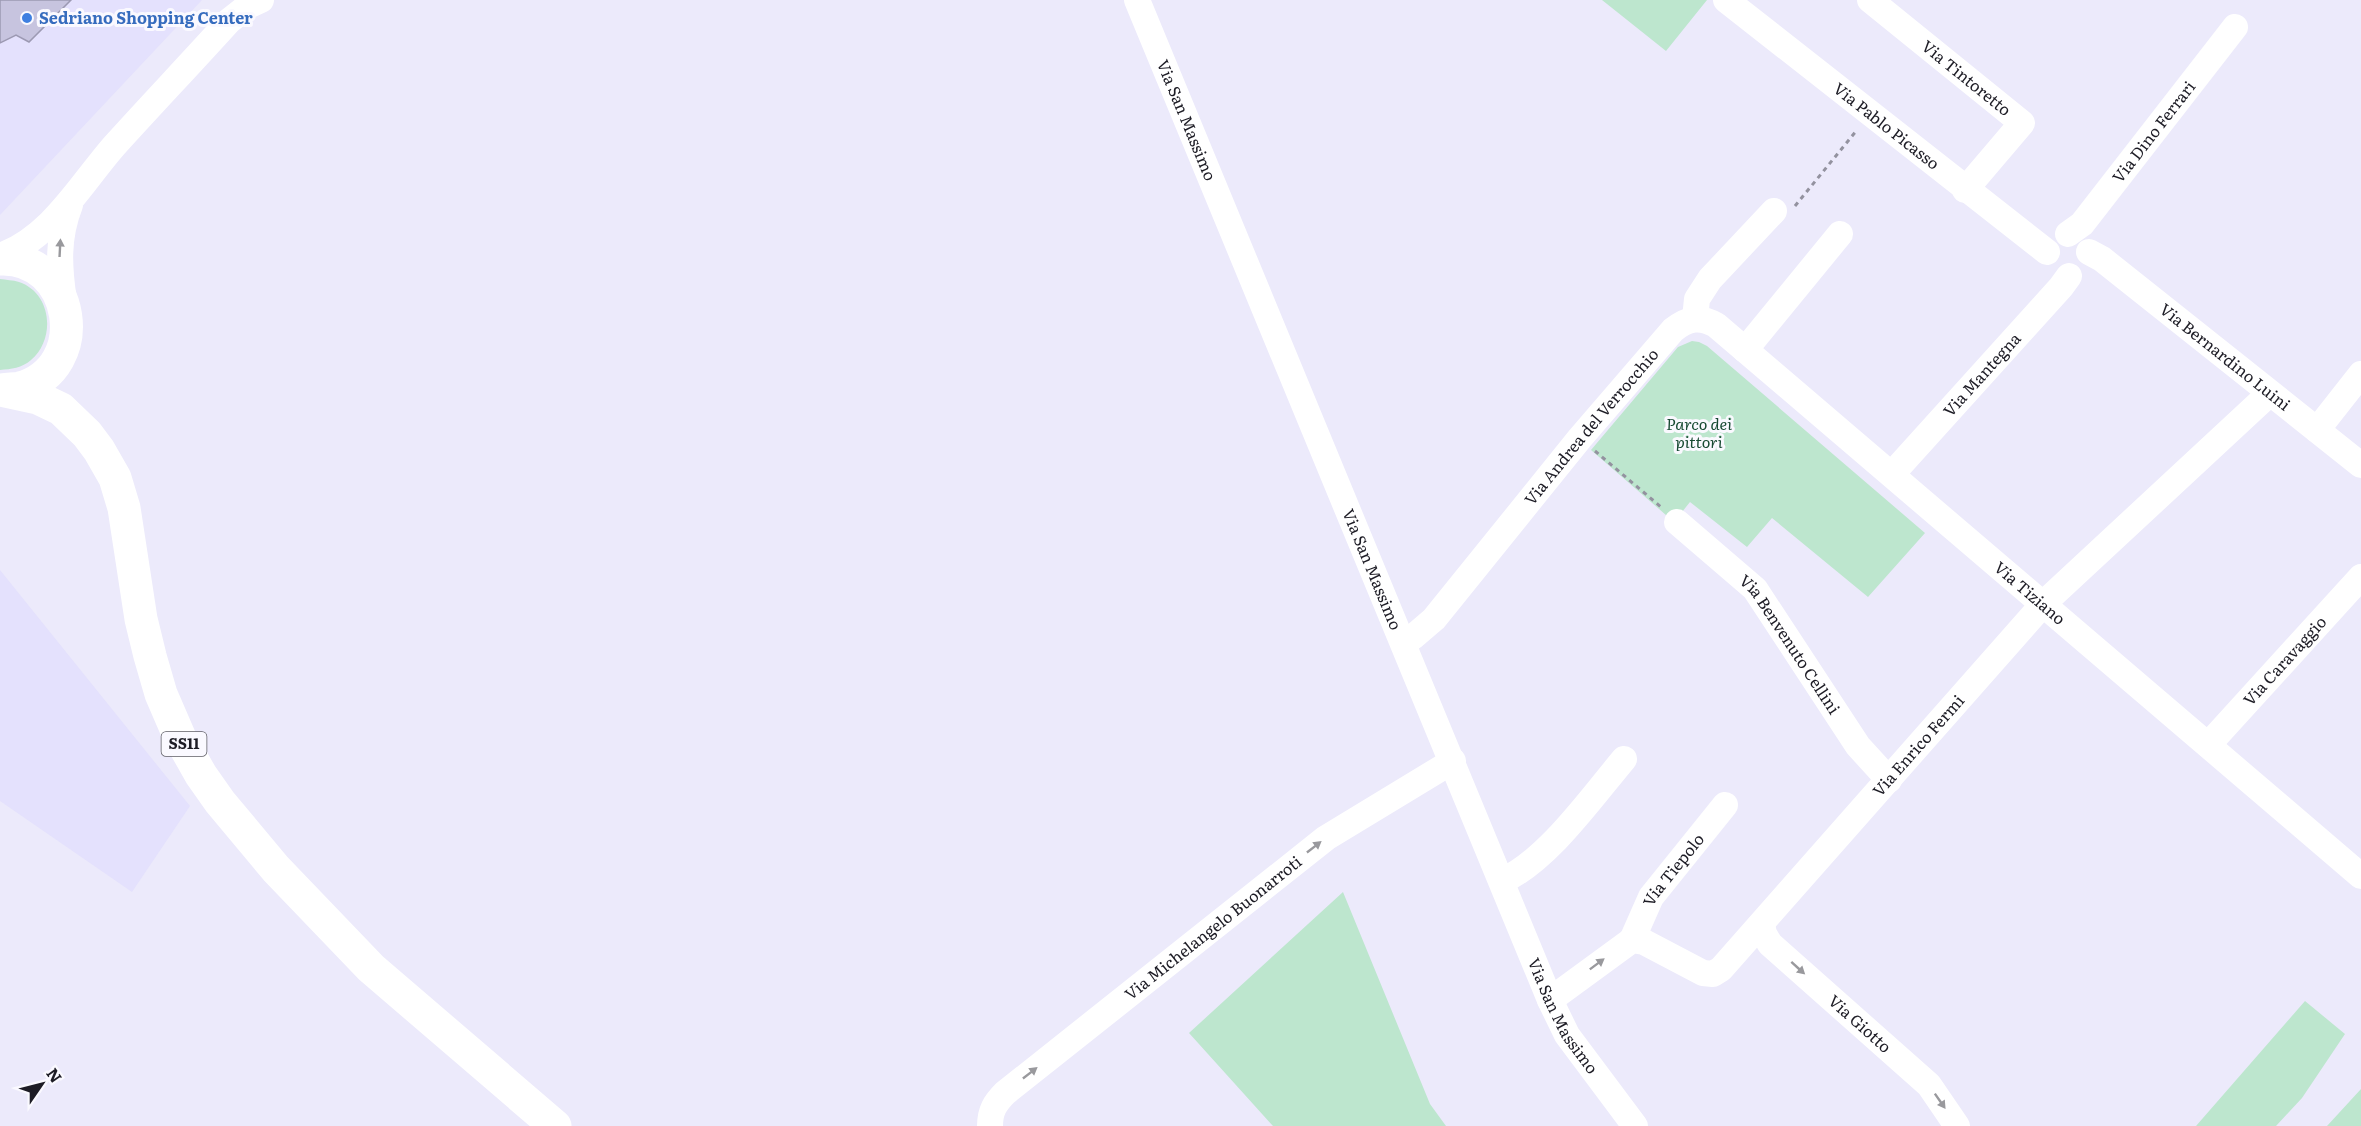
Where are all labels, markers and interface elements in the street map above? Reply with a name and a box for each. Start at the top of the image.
place label: Sedriano Shopping Center [39,5,253,29]
marker: Sedriano Shopping Center [20,11,34,25]
street label: Via Tintoretto [1917,34,2017,121]
street label: Via San Massimo [1152,55,1223,184]
street label: Via Dino Ferrari [2106,75,2200,187]
street label: Via Pablo Picasso [1829,76,1945,174]
one-way arrow [55,238,65,257]
street label: Via Bernardino Luini [2155,297,2296,416]
street label: Via Mantegna [1937,326,2026,421]
street label: Via Andrea del Verrocchio [1518,342,1663,510]
park label: Parco dei pittori [1666,411,1732,453]
street label: Via San Massimo [1337,505,1409,633]
street label: Via Tiziano [1989,555,2071,630]
street label: Via Benvenuto Cellini [1735,568,1847,718]
street label: Via Caravaggio [2237,610,2331,710]
street label: Via Enrico Fermi [1866,689,1969,801]
road number: SS11 [162,732,207,756]
street label: Via Tiepolo [1636,827,1709,909]
one-way arrow [1307,842,1322,854]
street label: Via Michelangelo Buonarroti [1119,849,1306,1005]
street label: Via San Massimo [1523,954,1605,1078]
one-way arrow [1589,958,1605,971]
one-way arrow [1790,961,1805,975]
street label: Via Giotto [1824,988,1898,1058]
north arrow [12,1054,72,1114]
text: N [41,1062,69,1087]
one-way arrow [1022,1067,1038,1080]
one-way arrow [1934,1093,1945,1109]

